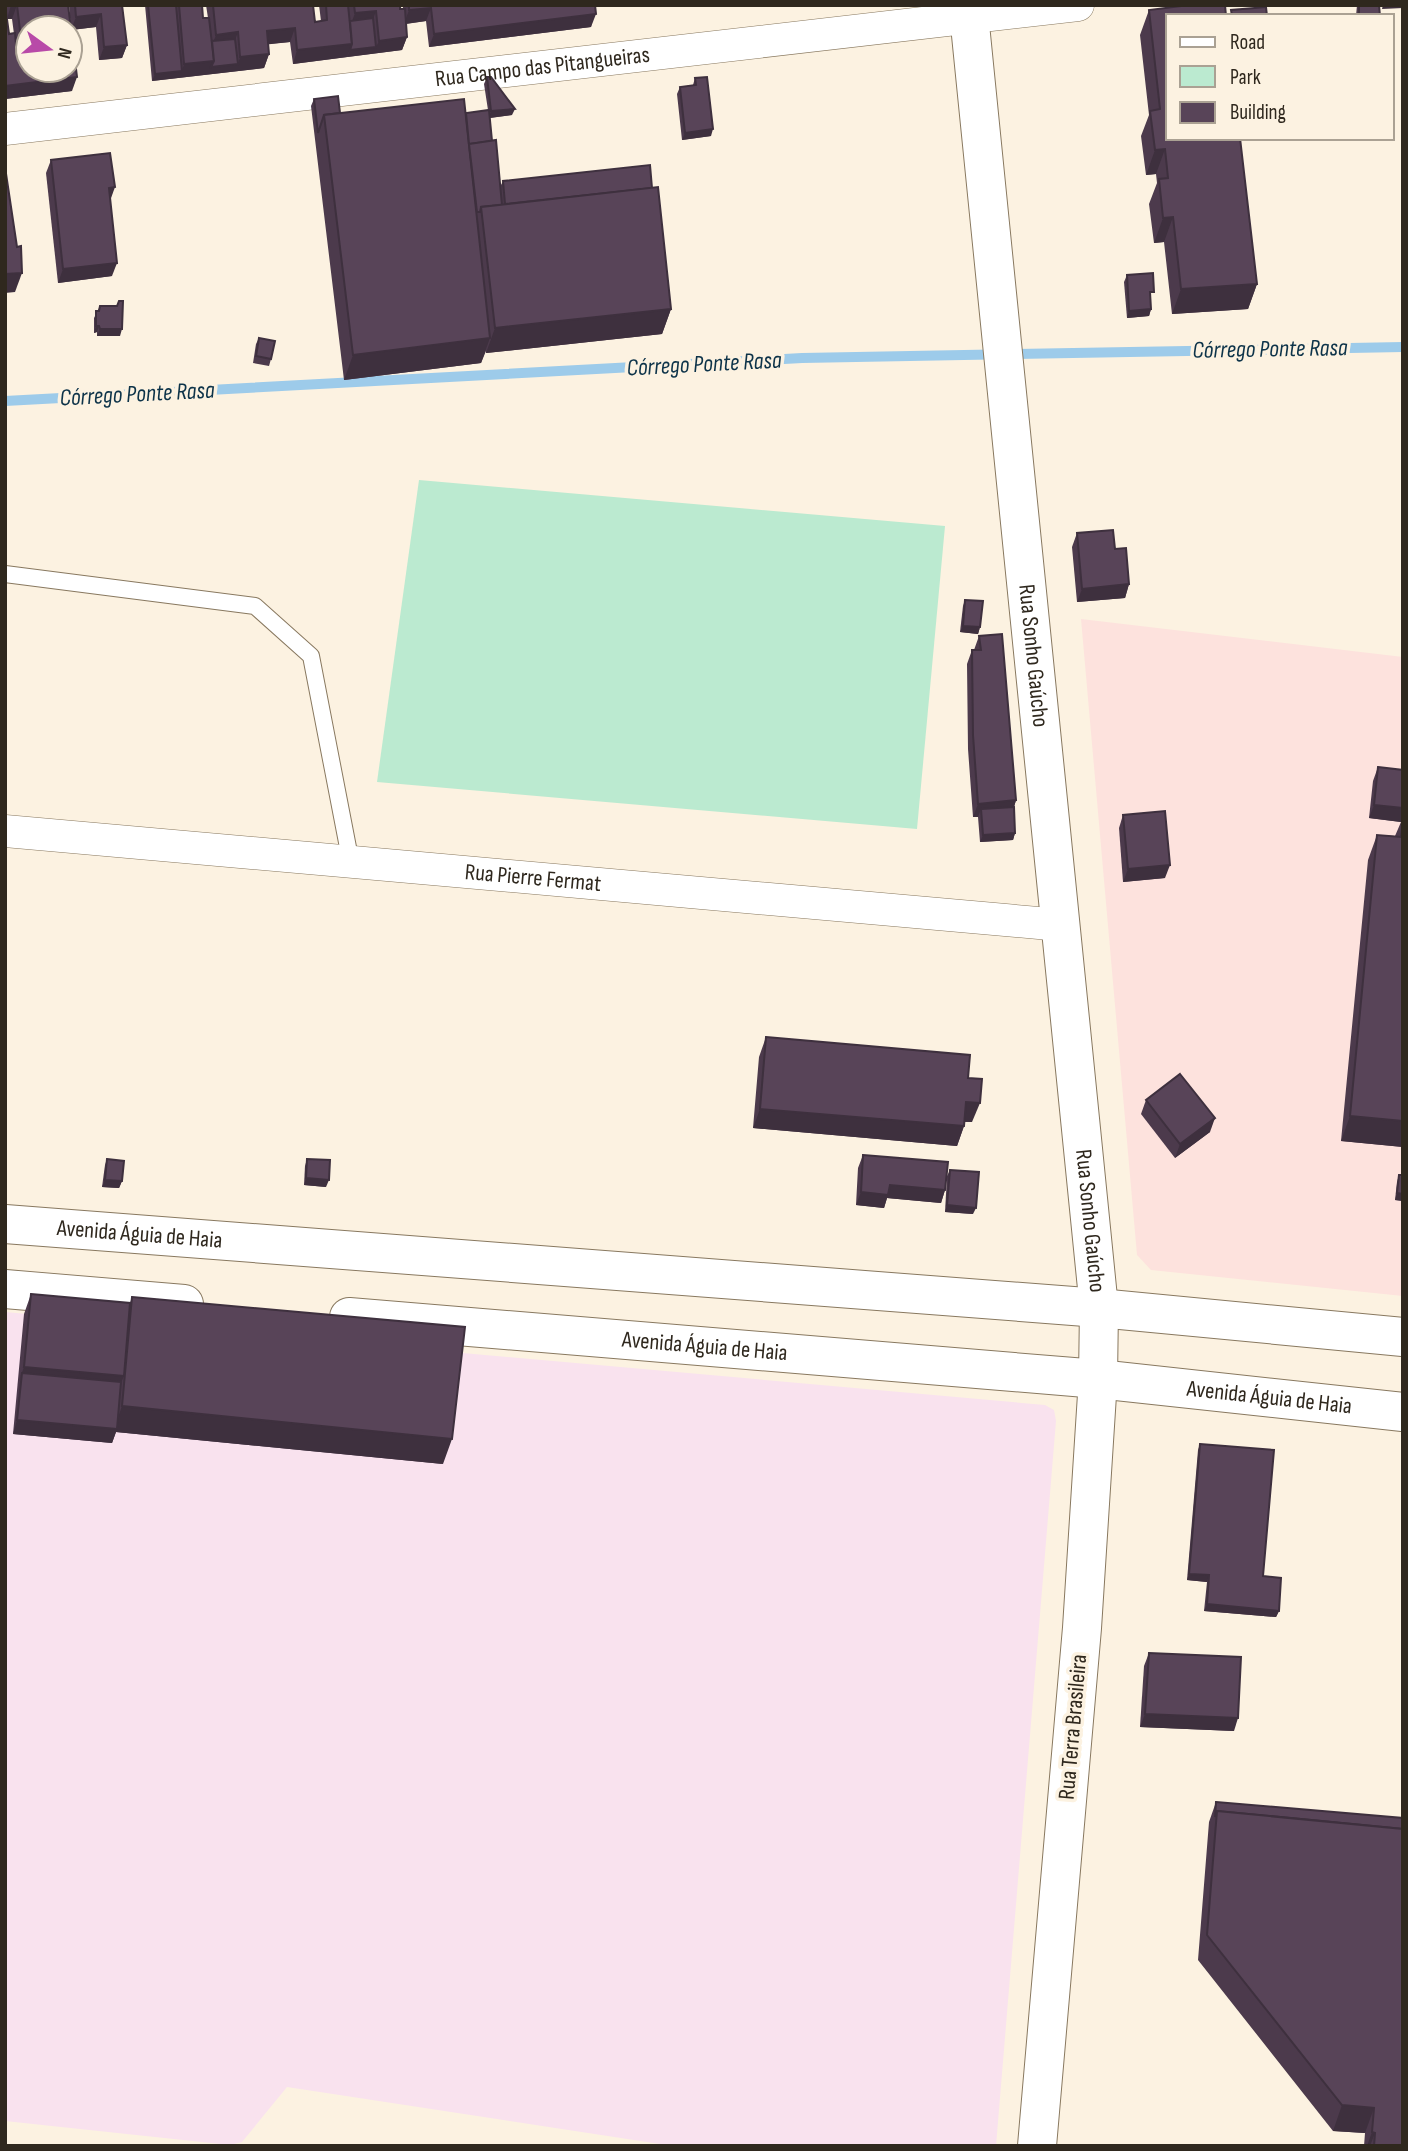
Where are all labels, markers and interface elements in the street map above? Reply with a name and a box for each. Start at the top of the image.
north arrow [14,14,84,84]
legend [1166,14,1394,140]
text: Road [1230,30,1265,55]
street label: Rua Campo das Pitangueiras [434,41,651,93]
text: N [52,45,76,61]
text: Park [1230,65,1261,90]
text: Building [1230,100,1286,125]
water label: Córrego Ponte Rasa [1192,333,1348,365]
water label: Córrego Ponte Rasa [626,345,782,383]
water label: Córrego Ponte Rasa [59,375,215,413]
street label: Rua Sonho Gaúcho [1012,583,1055,729]
street label: Rua Pierre Fermat [464,858,602,898]
street label: Rua Sonho Gaúcho [1069,1148,1111,1294]
street label: Avenida Águia de Haia [55,1214,223,1255]
street label: Avenida Águia de Haia [620,1326,789,1367]
street label: Avenida Águia de Haia [1185,1375,1353,1420]
street label: Rua Terra Brasileira [1053,1653,1093,1801]

